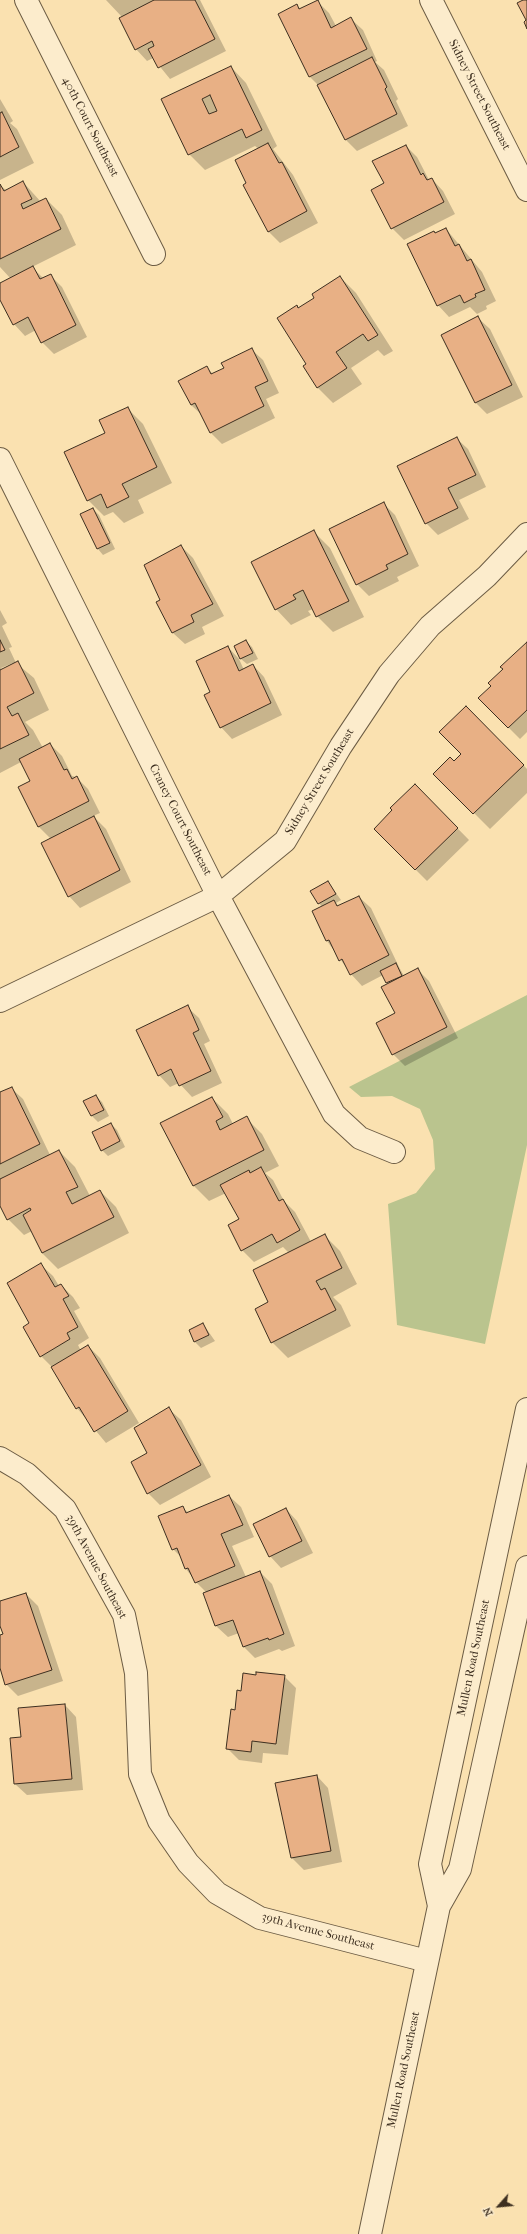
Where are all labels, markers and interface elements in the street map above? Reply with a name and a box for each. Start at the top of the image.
street label: Sidney Street Southeast [445,37,513,153]
street label: 40th Court Southeast [59,75,121,179]
street label: Sidney Street Southeast [282,726,358,838]
street label: Craney Court Southeast [146,762,214,878]
street label: 39th Avenue Southeast [62,1512,130,1622]
street label: Mullen Road Southeast [455,1598,493,1718]
street label: 39th Avenue Southeast [260,1910,376,1954]
street label: Mullen Road Southeast [385,2010,423,2130]
north arrow [479,2186,519,2226]
text: N [480,2205,496,2218]

